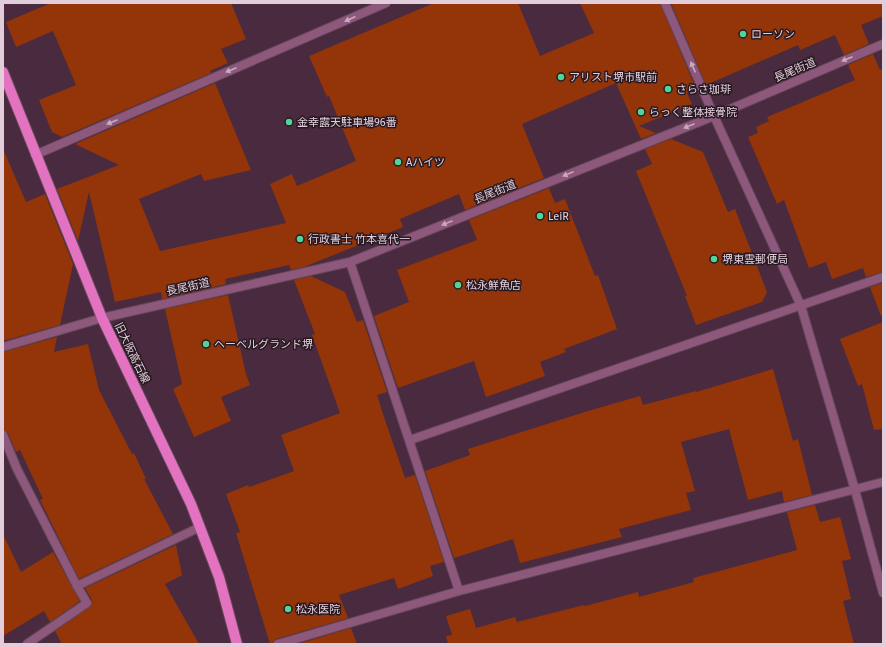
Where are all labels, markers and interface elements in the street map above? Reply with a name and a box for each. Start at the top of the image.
one-way arrow [344,16,356,22]
place label: ローソン [751,28,795,41]
marker: ローソン [738,29,748,39]
street label: 長尾街道 [772,55,818,85]
one-way arrow [841,57,853,63]
one-way arrow [690,61,696,73]
one-way arrow [225,68,237,74]
place label: アリスト堺市駅前 [569,71,657,84]
marker: アリスト堺市駅前 [556,72,566,82]
place label: さらさ珈琲 [676,83,731,96]
marker: さらさ珈琲 [663,84,673,94]
place label: らっく整体接骨院 [649,106,737,119]
marker: らっく整体接骨院 [636,107,646,117]
place label: 金幸露天駐車場96番 [297,116,397,129]
marker: 金幸露天駐車場96番 [284,117,294,127]
one-way arrow [106,119,117,125]
one-way arrow [683,123,694,129]
place label: Aハイツ [406,156,445,169]
marker: Aハイツ [393,157,403,167]
one-way arrow [561,172,573,178]
street label: 長尾街道 [472,178,518,206]
place label: LeiR [548,210,569,223]
marker: LeiR [535,211,545,221]
one-way arrow [441,220,453,226]
place label: 行政書士 竹本喜代一 [308,233,410,246]
marker: 行政書士 竹本喜代一 [295,234,305,244]
place label: 堺東雲郵便局 [722,253,788,266]
marker: 堺東雲郵便局 [709,254,719,264]
street label: 長尾街道 [165,276,211,298]
place label: 松永鮮魚店 [466,279,521,292]
marker: 松永鮮魚店 [453,280,463,290]
street label: 旧大阪高石線 [112,320,152,386]
place label: ヘーベルグランド堺 [214,338,313,351]
marker: ヘーベルグランド堺 [201,339,211,349]
place label: 松永医院 [296,603,340,616]
marker: 松永医院 [283,604,293,614]

